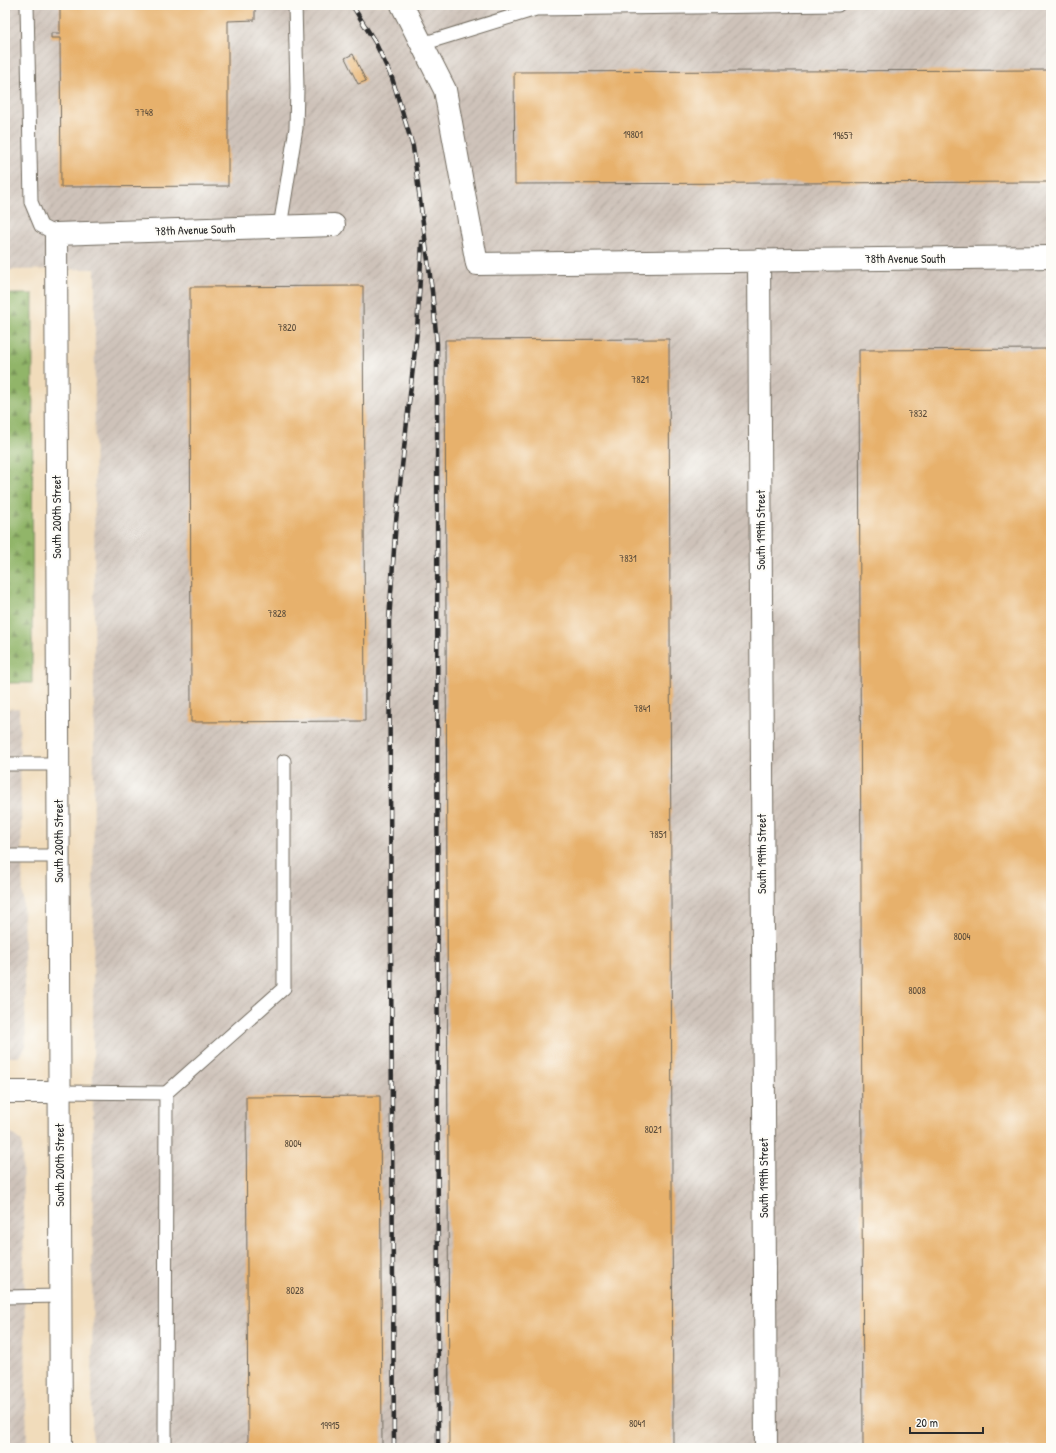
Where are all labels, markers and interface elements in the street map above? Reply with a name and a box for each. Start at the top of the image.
house number: 7748 [135,106,153,119]
house number: 19801 [623,128,643,141]
house number: 19657 [833,129,853,142]
street label: 78th Avenue South [154,220,236,239]
street label: 78th Avenue South [865,250,945,267]
house number: 7820 [278,321,297,334]
house number: 7821 [631,373,649,386]
house number: 7832 [909,407,928,420]
street label: South 200th Street [48,474,65,559]
street label: South 199th Street [752,489,769,570]
house number: 7831 [619,552,637,565]
house number: 7828 [268,607,286,620]
house number: 7841 [634,702,651,715]
street label: South 200th Street [50,798,67,883]
street label: South 199th Street [753,813,770,894]
house number: 7851 [649,828,667,841]
house number: 8004 [953,930,971,943]
house number: 8008 [908,984,926,997]
street label: South 200th Street [51,1122,68,1207]
house number: 8021 [644,1123,662,1136]
house number: 8004 [284,1137,302,1150]
street label: South 199th Street [755,1137,772,1218]
house number: 8028 [286,1284,304,1297]
scale bar [910,1409,983,1435]
text: 20 m [916,1414,938,1431]
house number: 8041 [629,1417,645,1430]
house number: 19915 [321,1419,340,1432]

